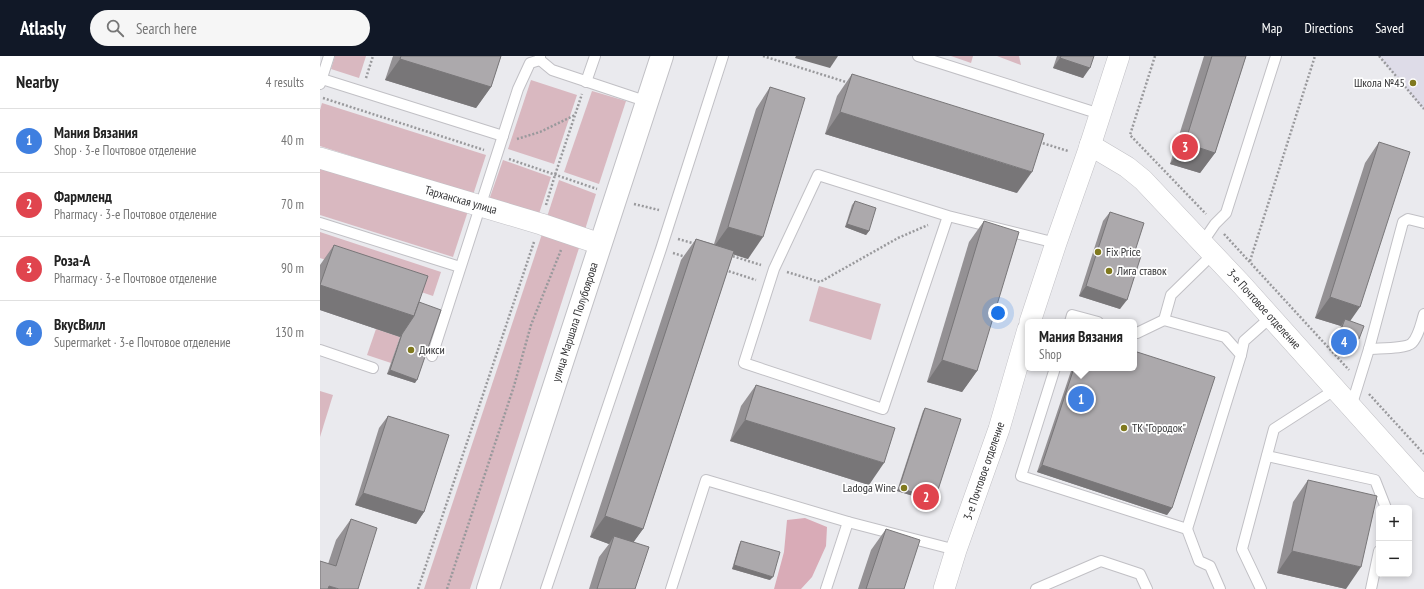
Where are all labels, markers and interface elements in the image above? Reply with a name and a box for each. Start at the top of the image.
search box [90,10,370,46]
text: Atlasly [20,16,66,40]
icon: search [104,17,126,39]
text: Search here [136,19,197,38]
text: Map [1262,19,1282,37]
text: Directions [1304,19,1353,37]
text: Saved [1375,19,1404,37]
text: Nearby [16,71,59,93]
text: 4 results [265,74,304,91]
place label: Школа №45 [1354,75,1405,90]
marker: Школа №45 [1408,78,1418,88]
text: Мания Вязания [54,123,138,142]
text: 1 [26,132,32,149]
text: 40 m [281,132,304,149]
pin: 3 [1172,132,1198,162]
text: Shop · 3-е Почтовое отделение [54,142,196,159]
street label: Тарханская улица [423,182,499,217]
text: Фармленд [54,187,112,206]
text: 2 [26,196,32,213]
text: 70 m [281,196,304,213]
text: Pharmacy · 3-е Почтовое отделение [54,206,217,223]
place label: Fix Price [1106,244,1141,259]
marker: Fix Price [1093,247,1103,257]
text: Роза-А [54,251,90,270]
text: 3 [26,260,32,277]
text: 90 m [281,260,304,277]
street label: улица Маршала Полубоярова [548,260,601,384]
place label: Лига ставок [1116,263,1167,278]
street label: 3-е Почтовое отделение [1224,265,1304,352]
marker: Лига ставок [1104,266,1114,276]
text: Pharmacy · 3-е Почтовое отделение [54,270,217,287]
your location [988,303,1008,323]
text: ВкусВилл [54,315,106,334]
popup [1025,319,1137,371]
text: 4 [26,324,32,341]
text: 130 m [275,324,304,341]
text: Мания Вязания [1039,327,1123,346]
pin: 4 [1331,327,1357,357]
text: Supermarket · 3-е Почтовое отделение [54,334,231,351]
place label: Дикси [419,342,445,357]
marker: Дикси [406,345,416,355]
text: Shop [1039,346,1062,363]
pin: 1 [1068,384,1094,414]
street label: 3-е Почтовое отделение [960,420,1007,522]
place label: ТК "Городок" [1132,420,1186,435]
marker: ТК "Городок" [1119,423,1129,433]
place label: Ladoga Wine [843,480,896,495]
pin: 2 [913,482,939,512]
marker: Ladoga Wine [899,483,909,493]
map controls [1376,505,1412,577]
button: + [1376,505,1412,541]
button: − [1376,541,1412,577]

